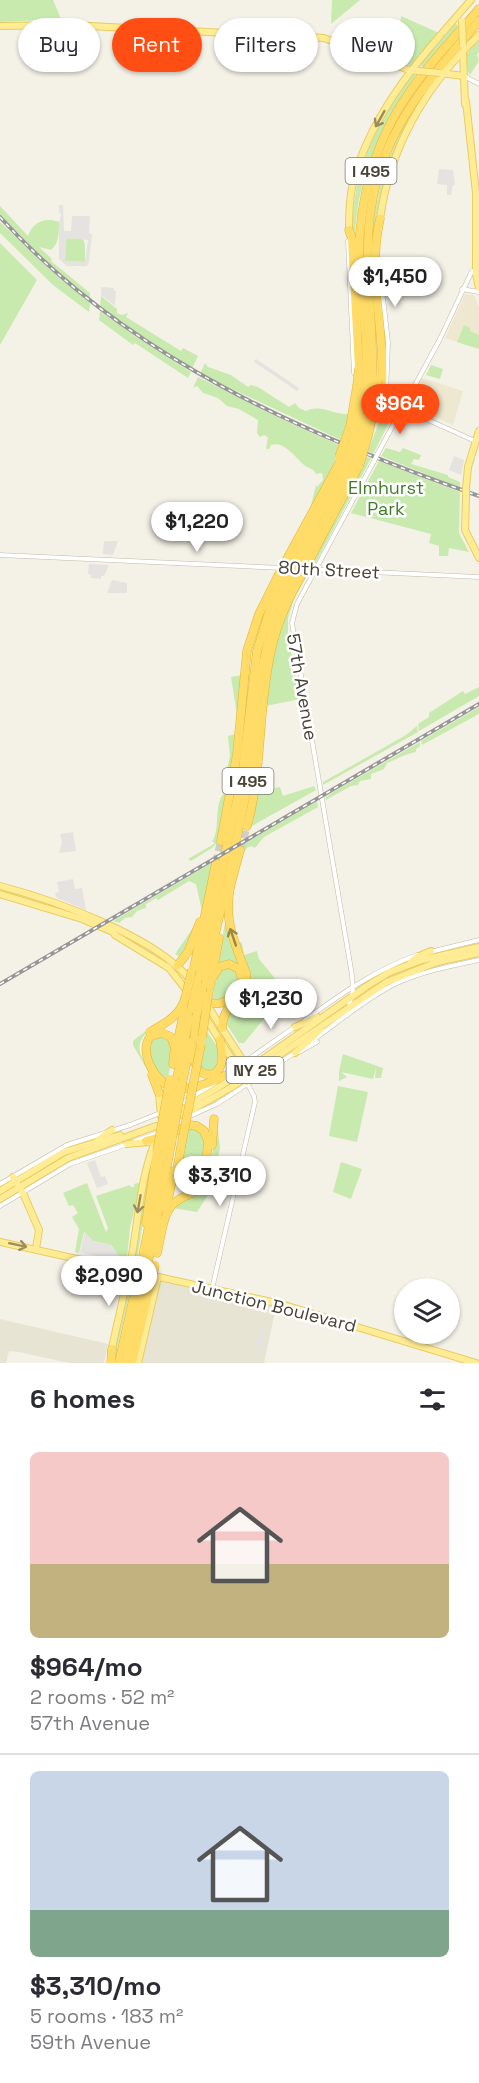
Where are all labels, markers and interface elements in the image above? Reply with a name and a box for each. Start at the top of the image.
chip: Buy [18,18,100,72]
chip: Rent [112,18,202,72]
chip: Filters [214,18,318,72]
chip: New [330,18,415,72]
one-way arrow [374,110,386,127]
road number: I 495 [346,158,397,184]
pin: $1,450 [346,257,444,308]
text: $1,450 [363,263,427,289]
pin: $964 [364,384,436,435]
text: $964 [375,390,425,416]
park label: Elmhurst Park [348,476,424,520]
pin: $1,220 [148,502,246,553]
text: $1,220 [165,508,229,534]
street label: 80th Street [278,555,380,584]
street label: 57th Avenue [282,632,323,742]
road number: I 495 [222,768,274,794]
one-way arrow [227,928,238,947]
pin: $1,230 [222,979,320,1030]
text: $1,230 [239,985,303,1011]
road number: NY 25 [226,1057,284,1083]
pin: $3,310 [171,1156,269,1207]
text: $3,310 [188,1162,252,1188]
one-way arrow [134,1194,145,1214]
one-way arrow [8,1240,27,1252]
pin: $2,090 [60,1256,158,1307]
text: $2,090 [75,1262,143,1288]
street label: Junction Boulevard [189,1274,359,1337]
map controls [394,1278,460,1344]
button: layers [394,1278,460,1344]
text: 6 homes [30,1382,135,1416]
icon: filters [416,1383,449,1416]
icon: home [186,1491,294,1599]
text: $964/mo [30,1650,143,1684]
text: 2 rooms · 52 m² [30,1684,174,1710]
text: 57th Avenue [30,1710,150,1736]
icon: home [186,1810,294,1918]
text: $3,310/mo [30,1969,161,2003]
text: 5 rooms · 183 m² [30,2003,183,2029]
text: 59th Avenue [30,2029,151,2055]

